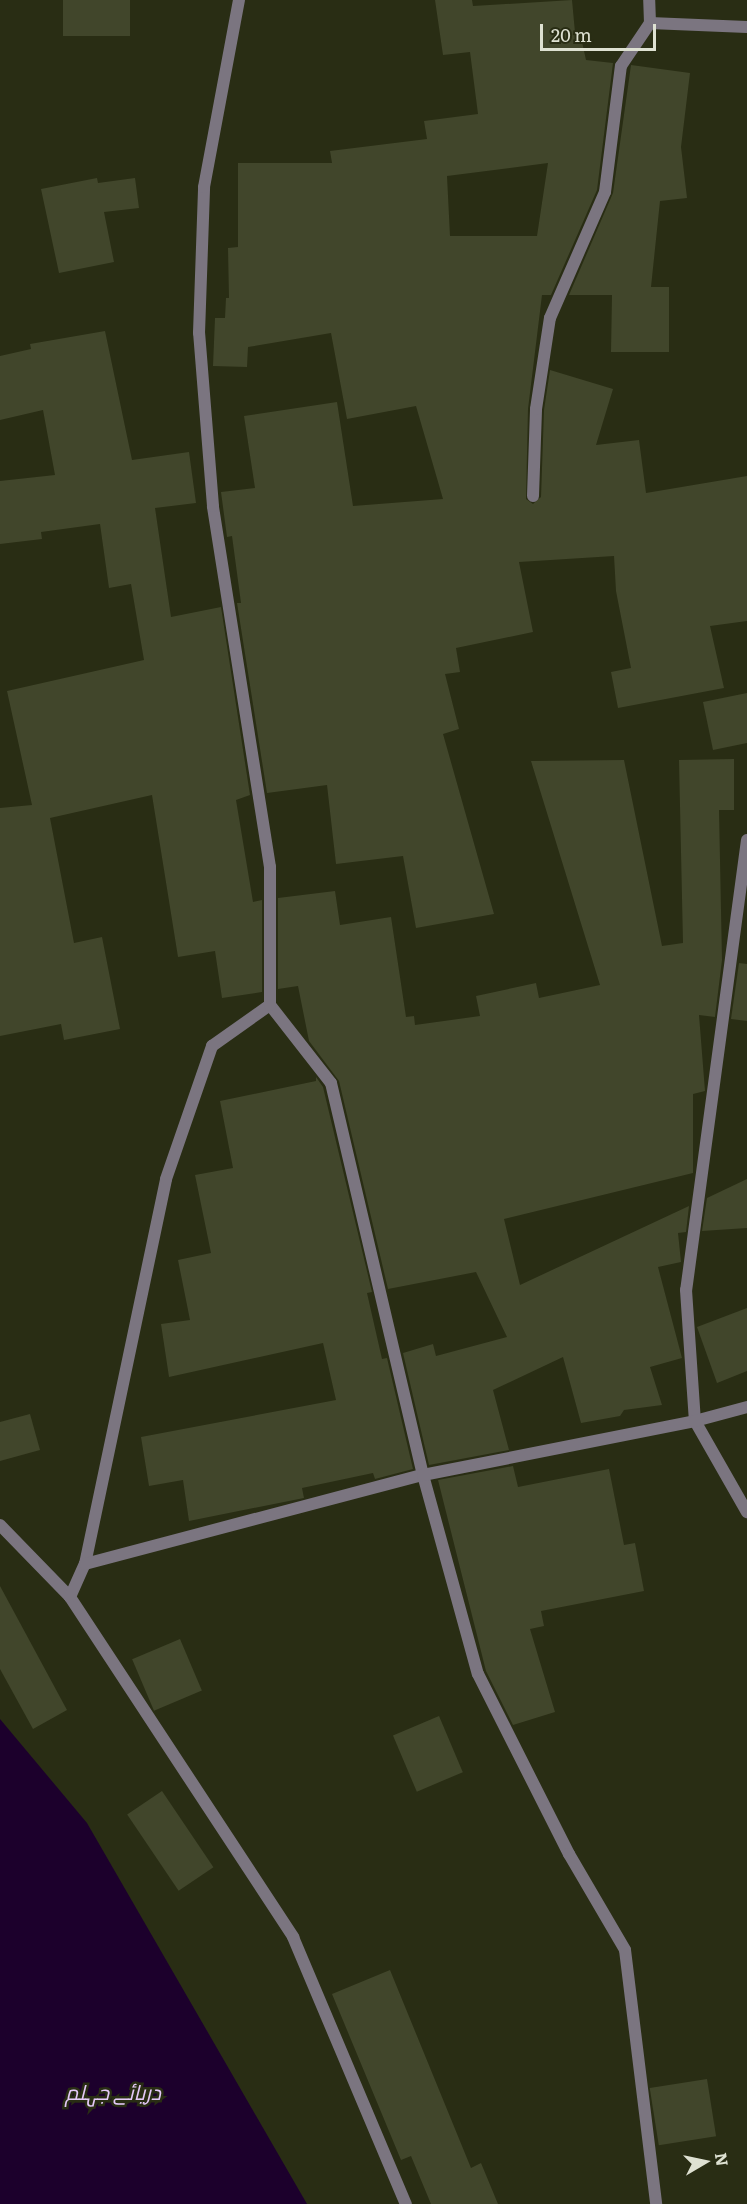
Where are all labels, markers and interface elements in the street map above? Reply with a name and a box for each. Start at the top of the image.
scale bar [543,12,658,50]
text: 20 m [551,21,592,48]
water label: دریائے جہلم [65,2078,161,2104]
north arrow [675,2132,735,2192]
text: N [710,2151,736,2168]

